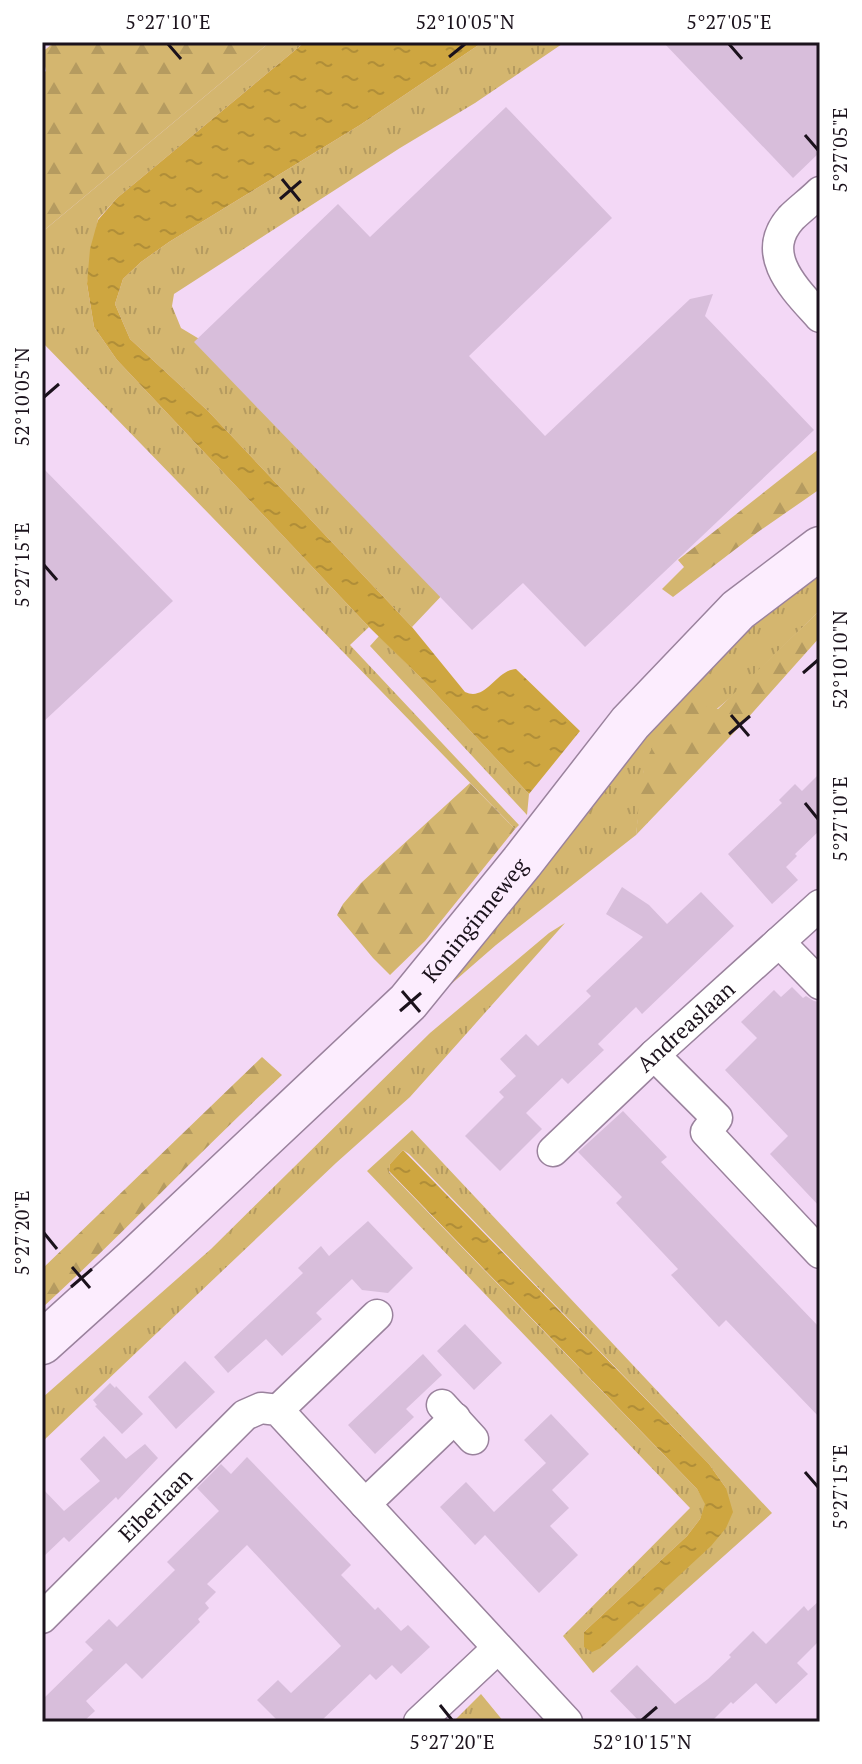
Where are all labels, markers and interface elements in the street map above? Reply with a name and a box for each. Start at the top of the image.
text: 5°27'10"E [125,8,211,35]
text: 52°10'05"N [415,8,515,35]
text: 5°27'05"E [686,8,772,35]
text: 5°27'05"E [826,107,853,193]
text: 52°10'05"N [8,347,35,447]
text: 5°27'15"E [8,522,35,608]
text: 52°10'10"N [826,610,853,710]
text: 5°27'10"E [826,776,853,862]
street label: Koninginneweg [415,851,534,988]
street label: Andreaslaan [630,974,740,1078]
text: 5°27'20"E [8,1190,35,1276]
text: 5°27'15"E [826,1444,853,1530]
street label: Eiberlaan [112,1461,198,1548]
text: 5°27'20"E [409,1728,495,1755]
text: 52°10'15"N [592,1728,692,1755]

